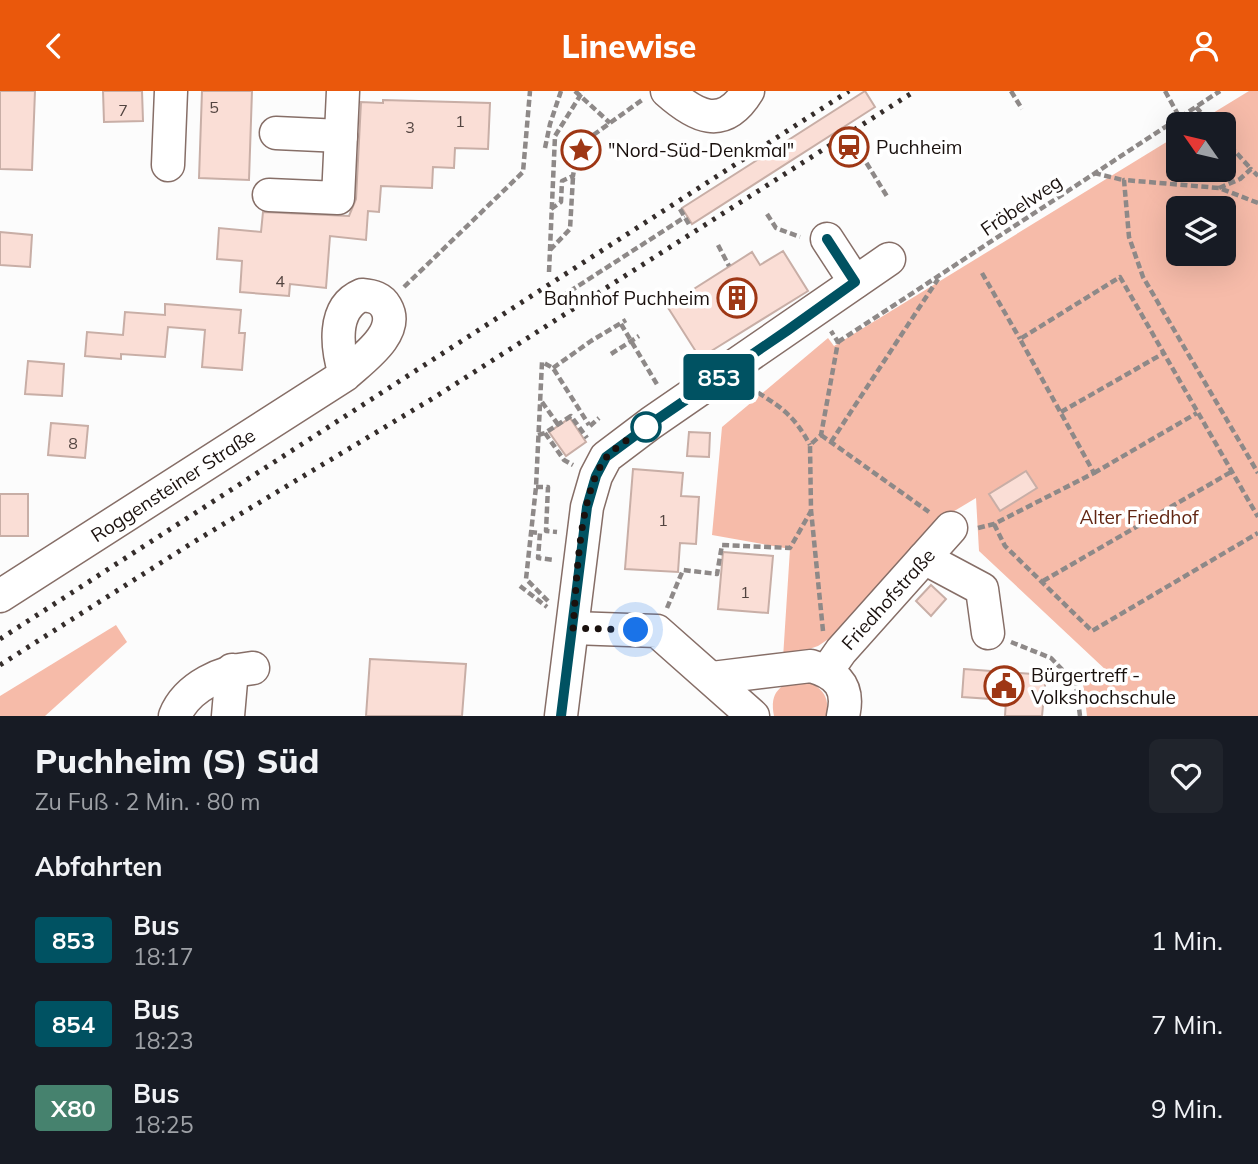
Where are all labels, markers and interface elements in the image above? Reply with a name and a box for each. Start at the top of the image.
text: Linewise [562,26,696,66]
icon: back [35,27,73,65]
icon: person [1185,27,1223,65]
house number: 5 [209,97,219,117]
house number: 7 [118,100,128,120]
house number: 1 [455,111,465,131]
north arrow [1166,112,1236,182]
map controls [1166,112,1236,266]
house number: 3 [405,117,415,137]
station icon: Puchheim [828,126,870,168]
place icon: "Nord-Süd-Denkmal" [560,129,602,171]
place label: Puchheim [876,135,962,159]
place label: "Nord-Süd-Denkmal" [608,138,794,162]
street label: Fröbelweg [976,169,1066,241]
button: layers [1166,196,1236,266]
house number: 4 [275,271,285,291]
building icon: Bahnhof Puchheim [716,277,758,319]
place label: Bahnhof Puchheim [544,286,710,310]
line badge: 853 [679,354,759,400]
text: 853 [697,362,741,392]
unlabelled marker [631,412,661,442]
street label: Roggensteiner Straße [86,423,260,547]
house number: 8 [68,433,78,453]
park label: Alter Friedhof [1079,505,1199,529]
house number: 1 [658,510,668,530]
street label: Friedhofstraße [836,543,940,655]
house number: 1 [740,582,750,602]
your location [618,612,653,647]
place label: Bürgertreff - Volkshochschule [1031,663,1176,709]
public building icon: Bürgertreff - Volkshochschule [983,665,1025,707]
button: heart [1149,739,1223,813]
text: Puchheim (S) Süd [35,740,319,781]
text: Zu Fuß · 2 Min. · 80 m [35,787,260,816]
text: Abfahrten [35,850,162,883]
text: Bus [133,909,179,942]
text: 1 Min. [1151,924,1223,957]
text: 853 [52,925,95,955]
text: 18:17 [133,942,193,971]
text: Bus [133,993,179,1026]
text: 7 Min. [1151,1008,1223,1041]
text: 854 [52,1009,95,1039]
text: 18:23 [133,1026,193,1055]
text: Bus [133,1077,179,1110]
text: 9 Min. [1151,1092,1223,1125]
text: X80 [51,1093,96,1123]
text: 18:25 [133,1110,193,1139]

